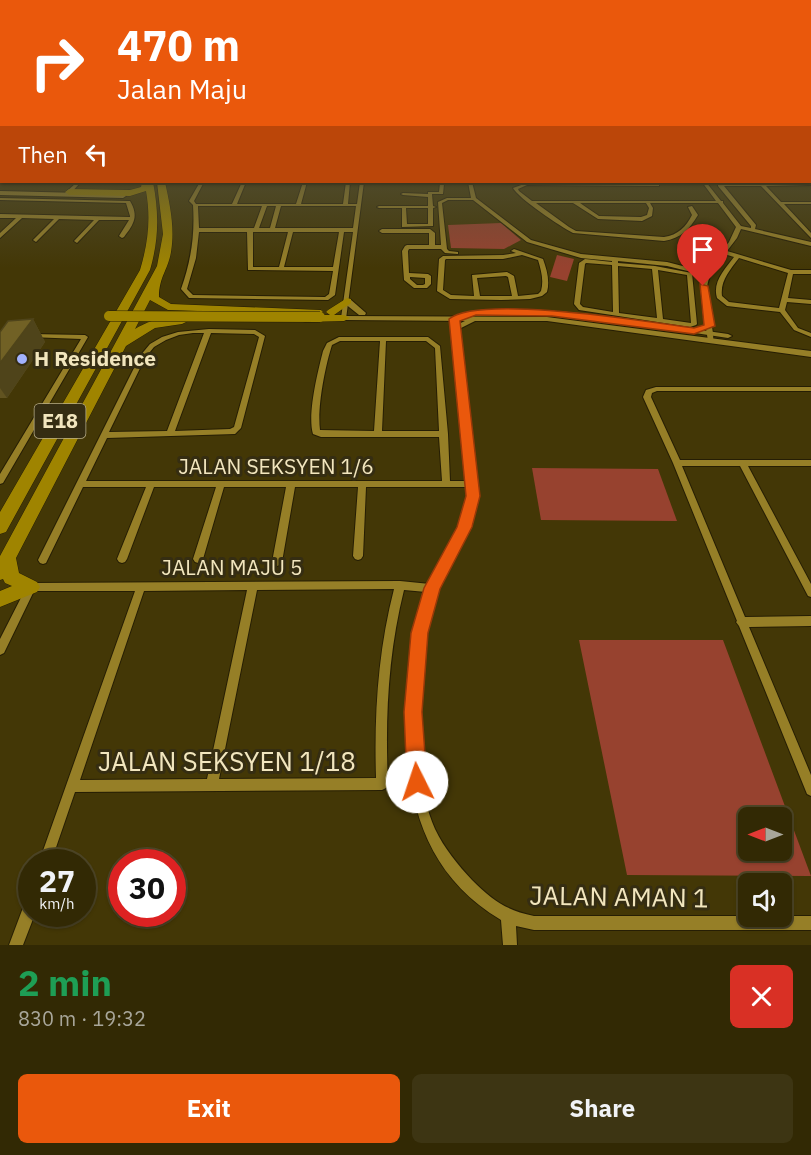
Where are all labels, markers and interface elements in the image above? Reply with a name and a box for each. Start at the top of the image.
text: 470 m [117,18,240,73]
icon: right [18,24,96,102]
text: Jalan Maju [117,71,247,106]
icon: left [80,138,113,171]
text: Then [18,140,68,169]
pin [677,224,728,286]
icon: arrive [686,233,719,266]
place label: H Residence [34,344,156,372]
marker: H Residence [15,352,29,366]
road number: E18 [34,404,86,438]
street label: JALAN SEKSYEN 1/6 [178,452,374,480]
street label: JALAN MAJU 5 [161,553,303,581]
street label: JALAN SEKSYEN 1/18 [98,744,356,778]
position arrow [385,750,449,814]
north arrow [738,807,792,861]
map controls [738,807,792,927]
speed limit sign: 30 [108,849,186,927]
text: 27 [39,861,75,900]
button: sound [738,873,792,927]
street label: JALAN AMAN 1 [529,877,709,915]
text: km/h [39,894,75,913]
text: 2 min [18,959,112,1006]
button: close [730,965,793,1028]
text: 830 m · 19:32 [18,1005,146,1032]
button: Exit [18,1074,400,1143]
button: Share [412,1074,793,1143]

